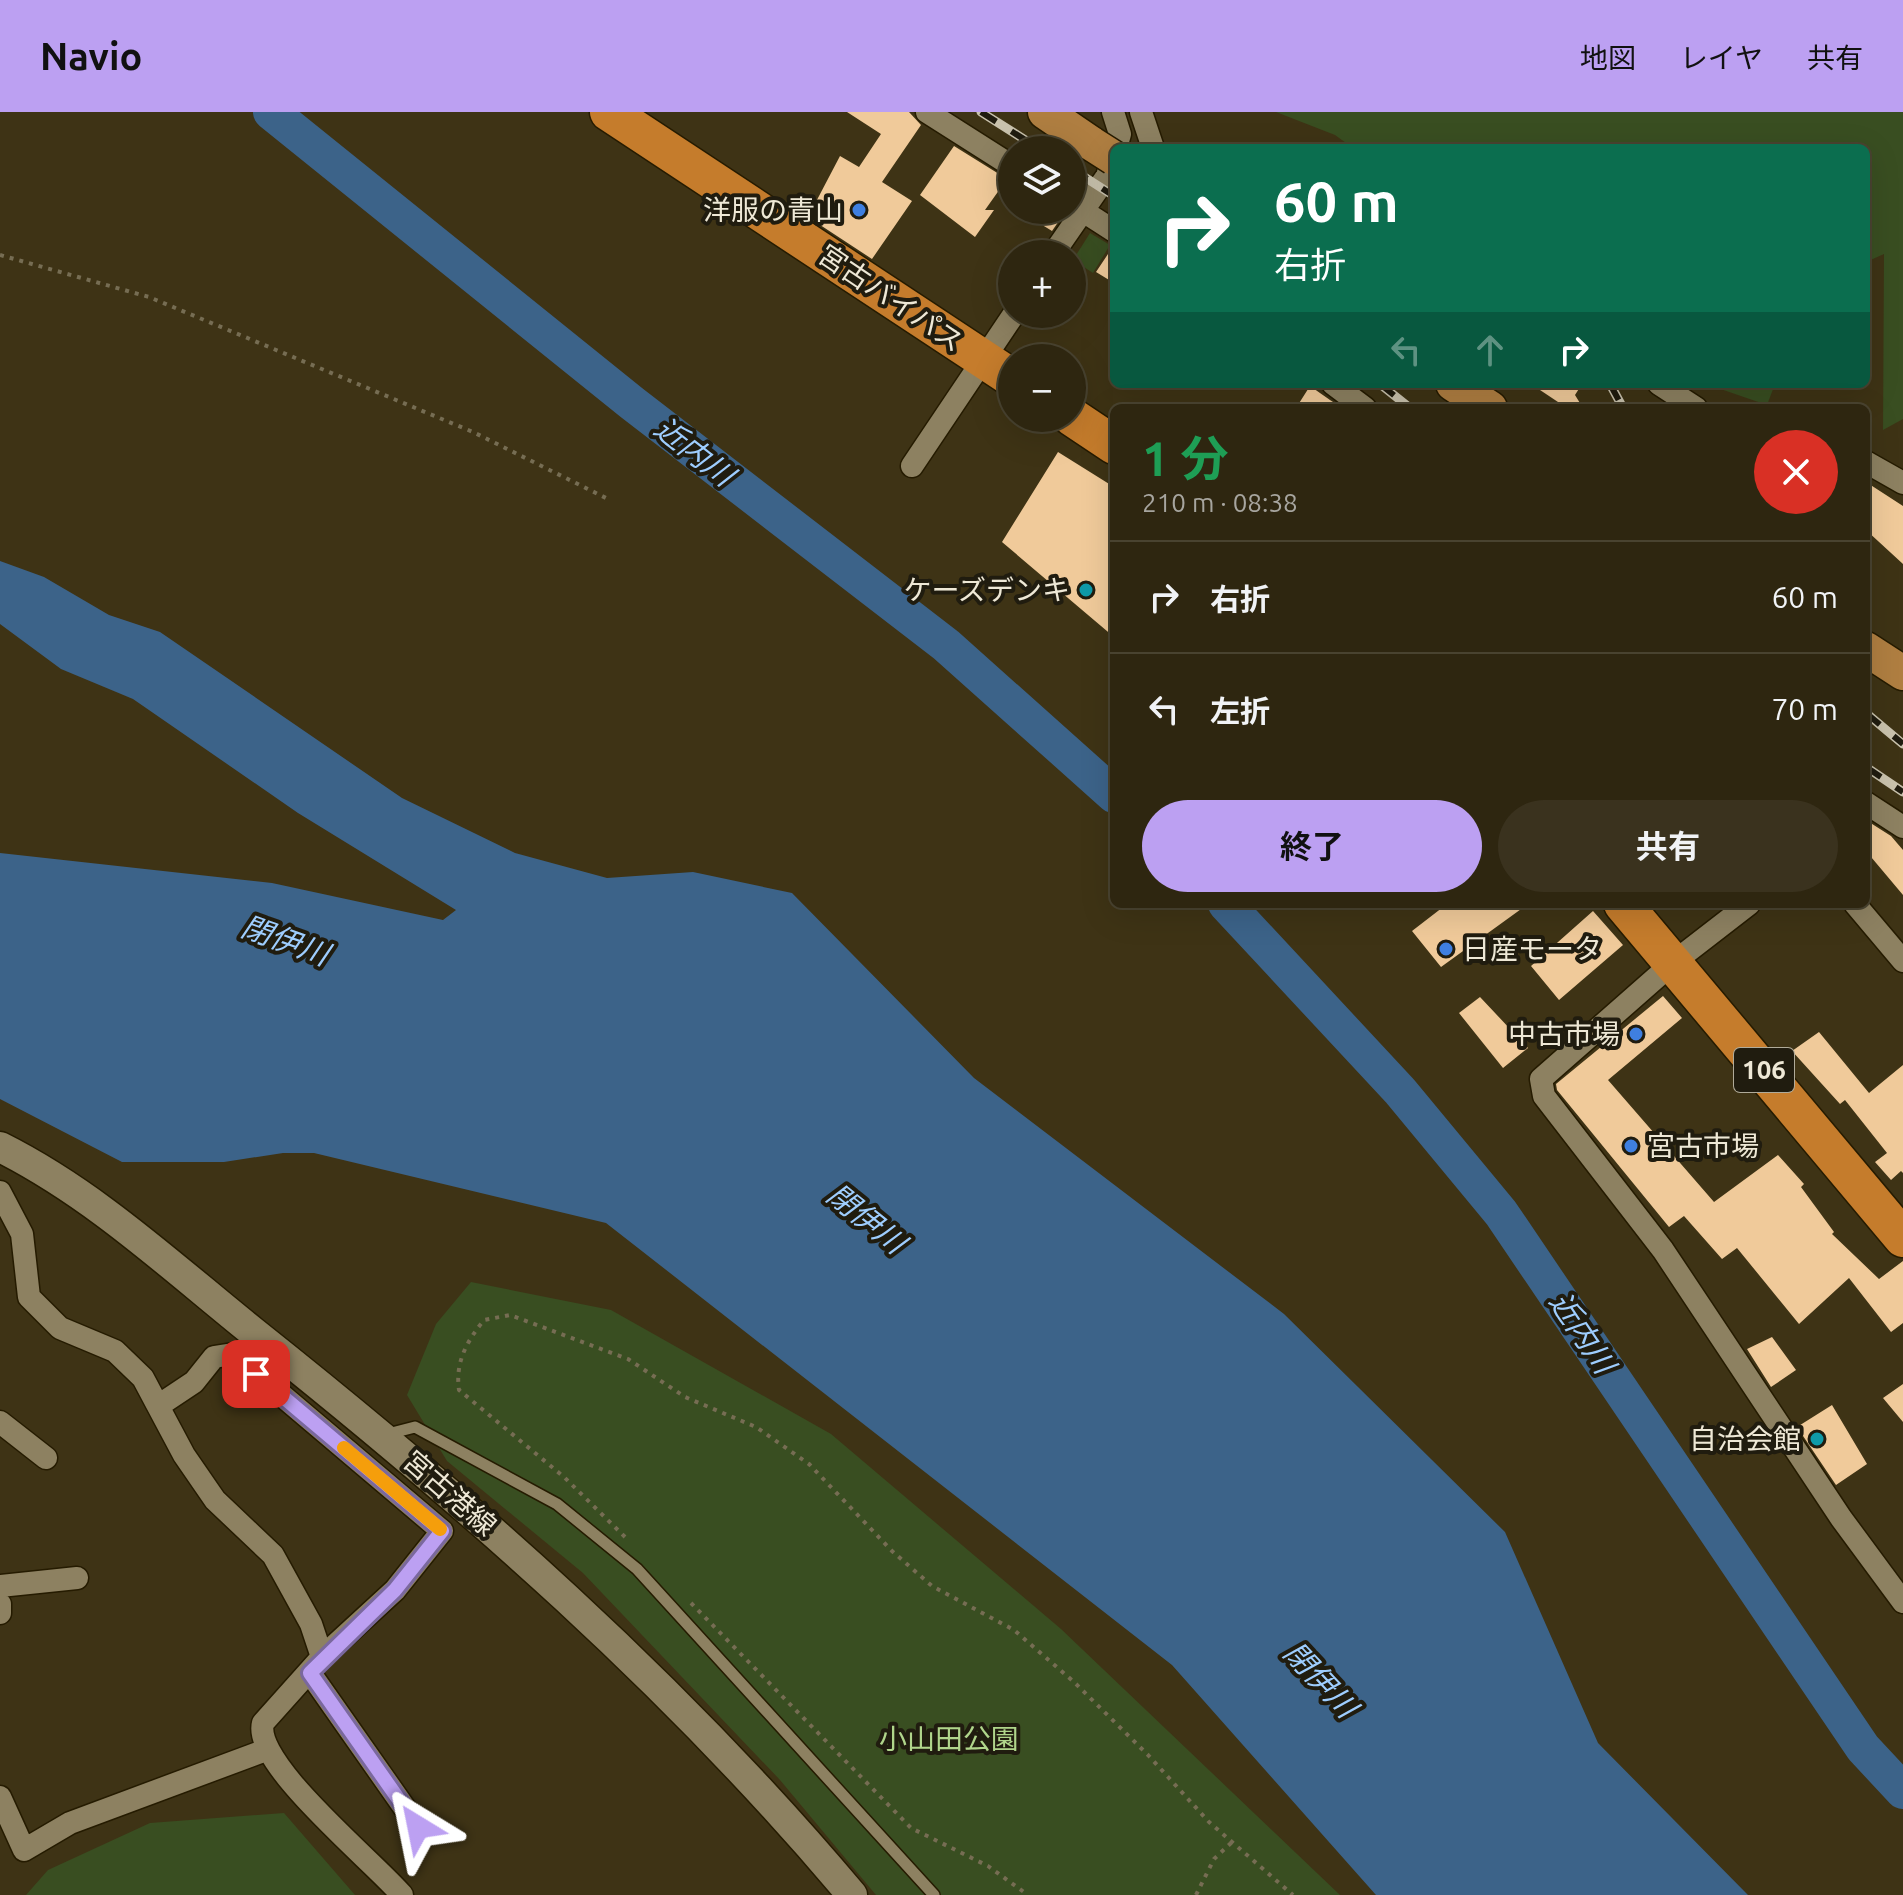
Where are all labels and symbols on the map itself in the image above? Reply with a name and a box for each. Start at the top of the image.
place label: 洋服の青山 [703,194,843,225]
marker: 洋服の青山 [850,201,868,219]
street label: 宮古バイパス [813,238,969,357]
water label: 近内川 [649,410,743,494]
place label: ケーズデンキ [903,574,1070,605]
marker: ケーズデンキ [1077,581,1095,599]
water label: 閉伊川 [237,909,336,972]
place label: 日産モータ [1462,933,1602,964]
marker: 日産モータ [1437,940,1455,958]
place label: 中古市場 [1508,1018,1620,1049]
marker: 中古市場 [1627,1025,1645,1043]
road number: 106 [1734,1048,1794,1092]
place label: 宮古市場 [1647,1130,1759,1161]
marker: 宮古市場 [1622,1137,1640,1155]
water label: 閉伊川 [821,1177,915,1262]
water label: 近内川 [1544,1286,1624,1382]
pin [222,1340,290,1408]
place label: 自治会館 [1689,1423,1801,1454]
marker: 自治会館 [1808,1430,1826,1448]
street label: 宮古港線 [398,1444,503,1541]
water label: 閉伊川 [1278,1635,1366,1726]
park label: 小山田公園 [879,1723,1019,1754]
position arrow [376,1785,460,1869]

